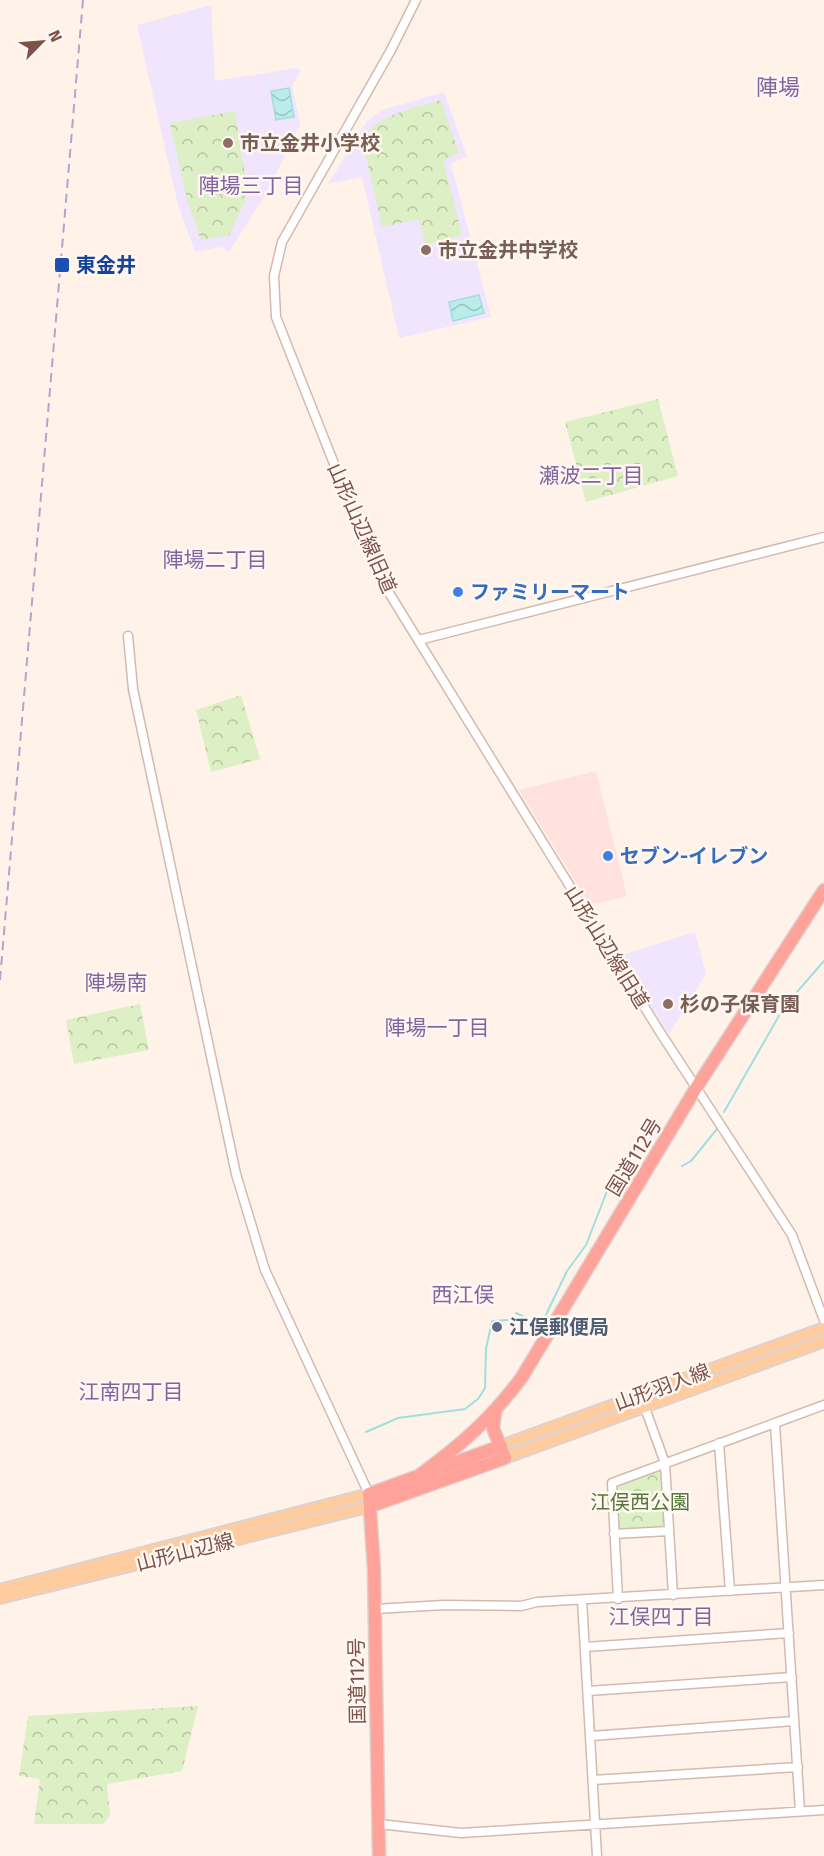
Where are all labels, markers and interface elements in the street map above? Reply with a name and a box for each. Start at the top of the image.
north arrow [12,12,72,72]
text: N [44,27,66,45]
district label: 陣場 [756,74,800,101]
place label: 市立金井小学校 [240,131,380,155]
marker: 市立金井小学校 [221,136,235,150]
district label: 陣場三丁目 [199,173,304,199]
place label: 市立金井中学校 [438,238,578,262]
marker: 市立金井中学校 [419,243,433,257]
place label: 東金井 [76,253,136,277]
marker: 東金井 [53,256,71,274]
street label: 山形山辺線旧道 [323,459,401,597]
district label: 瀬波二丁目 [539,463,644,489]
district label: 陣場二丁目 [163,547,268,573]
place label: ファミリーマート [470,580,630,604]
marker: ファミリーマート [451,585,465,599]
place label: セブン-イレブン [620,844,768,868]
marker: セブン-イレブン [601,849,615,863]
street label: 山形山辺線旧道 [560,881,654,1013]
district label: 陣場南 [85,970,148,996]
place label: 杉の子保育園 [680,992,800,1016]
marker: 杉の子保育園 [661,997,675,1011]
district label: 陣場一丁目 [385,1015,490,1041]
street label: 国道112号 [601,1114,667,1200]
district label: 西江俣 [432,1282,495,1308]
place label: 江俣郵便局 [509,1315,609,1339]
marker: 江俣郵便局 [490,1320,504,1334]
street label: 山形羽入線 [611,1359,713,1415]
district label: 江南四丁目 [79,1379,184,1405]
park label: 江俣西公園 [590,1490,690,1514]
street label: 山形山辺線 [134,1528,236,1576]
district label: 江俣四丁目 [609,1604,714,1630]
street label: 国道112号 [344,1637,370,1725]

